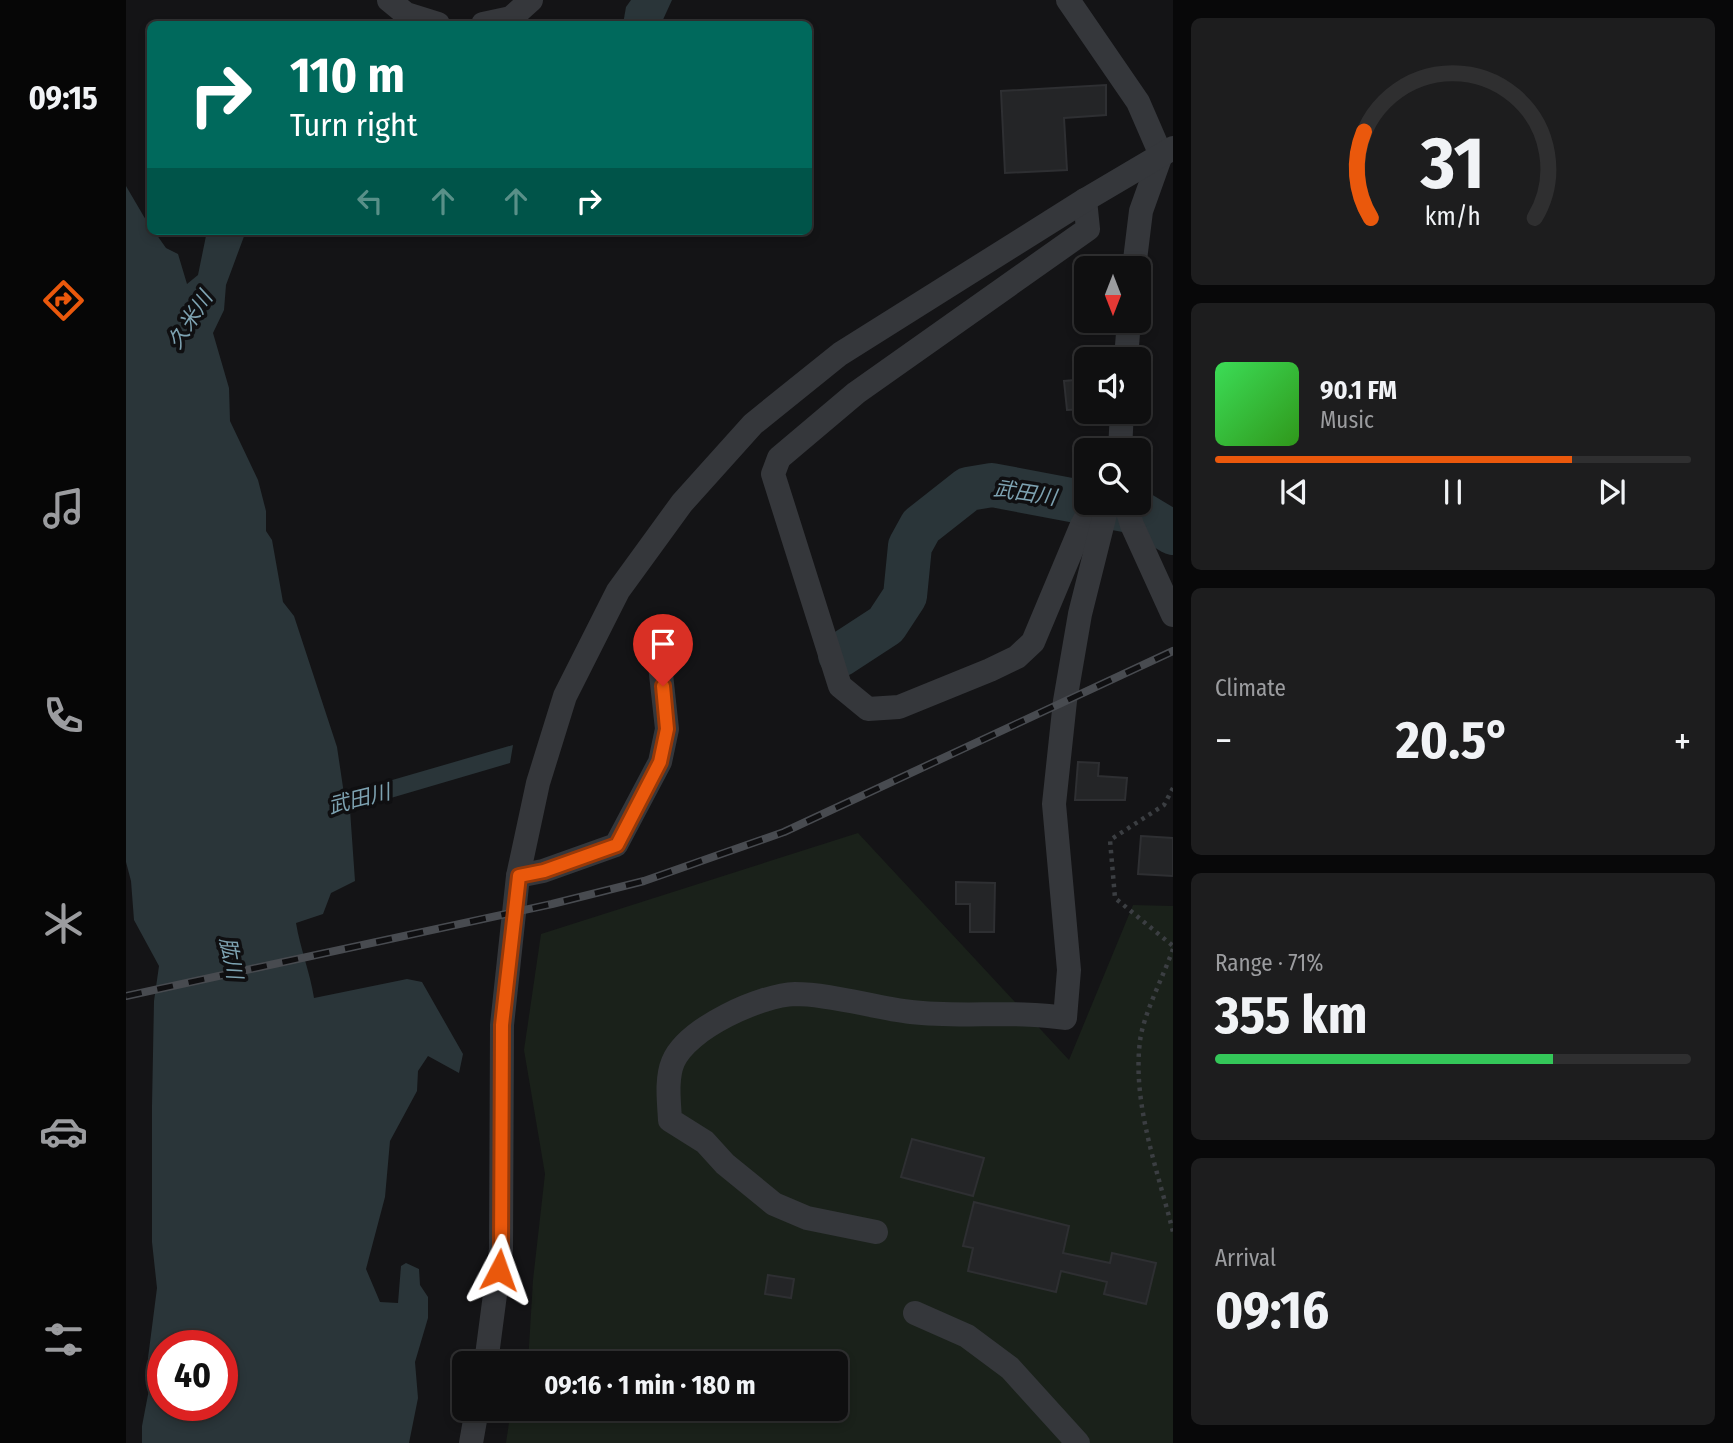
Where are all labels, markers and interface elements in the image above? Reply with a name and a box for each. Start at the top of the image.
text: 110 m [290,46,405,105]
icon: right [175,49,266,140]
text: 09:15 [28,79,98,117]
text: Turn right [290,106,417,144]
text: 31 [1420,120,1485,207]
icon: left [351,182,389,220]
icon: ahead [424,182,462,220]
icon: ahead [497,182,535,220]
icon: right [570,182,608,220]
text: km/h [1425,201,1481,231]
north arrow [1074,256,1152,332]
map controls [1074,256,1151,515]
icon: directions [39,276,88,325]
water label: 久米川 [162,285,219,353]
button: sound [1074,347,1151,424]
text: 90.1 FM [1320,375,1397,406]
text: Music [1320,406,1374,434]
button: search [1074,438,1151,515]
icon: previous [1275,473,1313,511]
icon: pause [1434,473,1472,511]
icon: next [1593,473,1631,511]
water label: 武田川 [992,475,1060,511]
icon: music [39,484,88,533]
pin [633,614,693,686]
icon: arrive [644,625,682,663]
text: Climate [1215,674,1286,702]
icon: phone [39,691,88,740]
text: 20.5° [1396,709,1510,772]
text: − [1215,718,1232,764]
text: + [1674,718,1691,764]
water label: 武田川 [325,778,395,819]
icon: climate [39,899,88,948]
water label: 肱川 [214,935,248,983]
text: Range · 71% [1215,949,1323,977]
text: 355 km [1215,984,1367,1047]
icon: car [39,1107,88,1156]
position arrow [462,1233,536,1307]
text: Arrival [1215,1244,1276,1272]
text: 09:16 [1215,1279,1329,1342]
icon: filters [39,1315,88,1364]
speed limit sign: 40 [147,1330,238,1421]
text: 09:16 · 1 min · 180 m [544,1370,756,1401]

